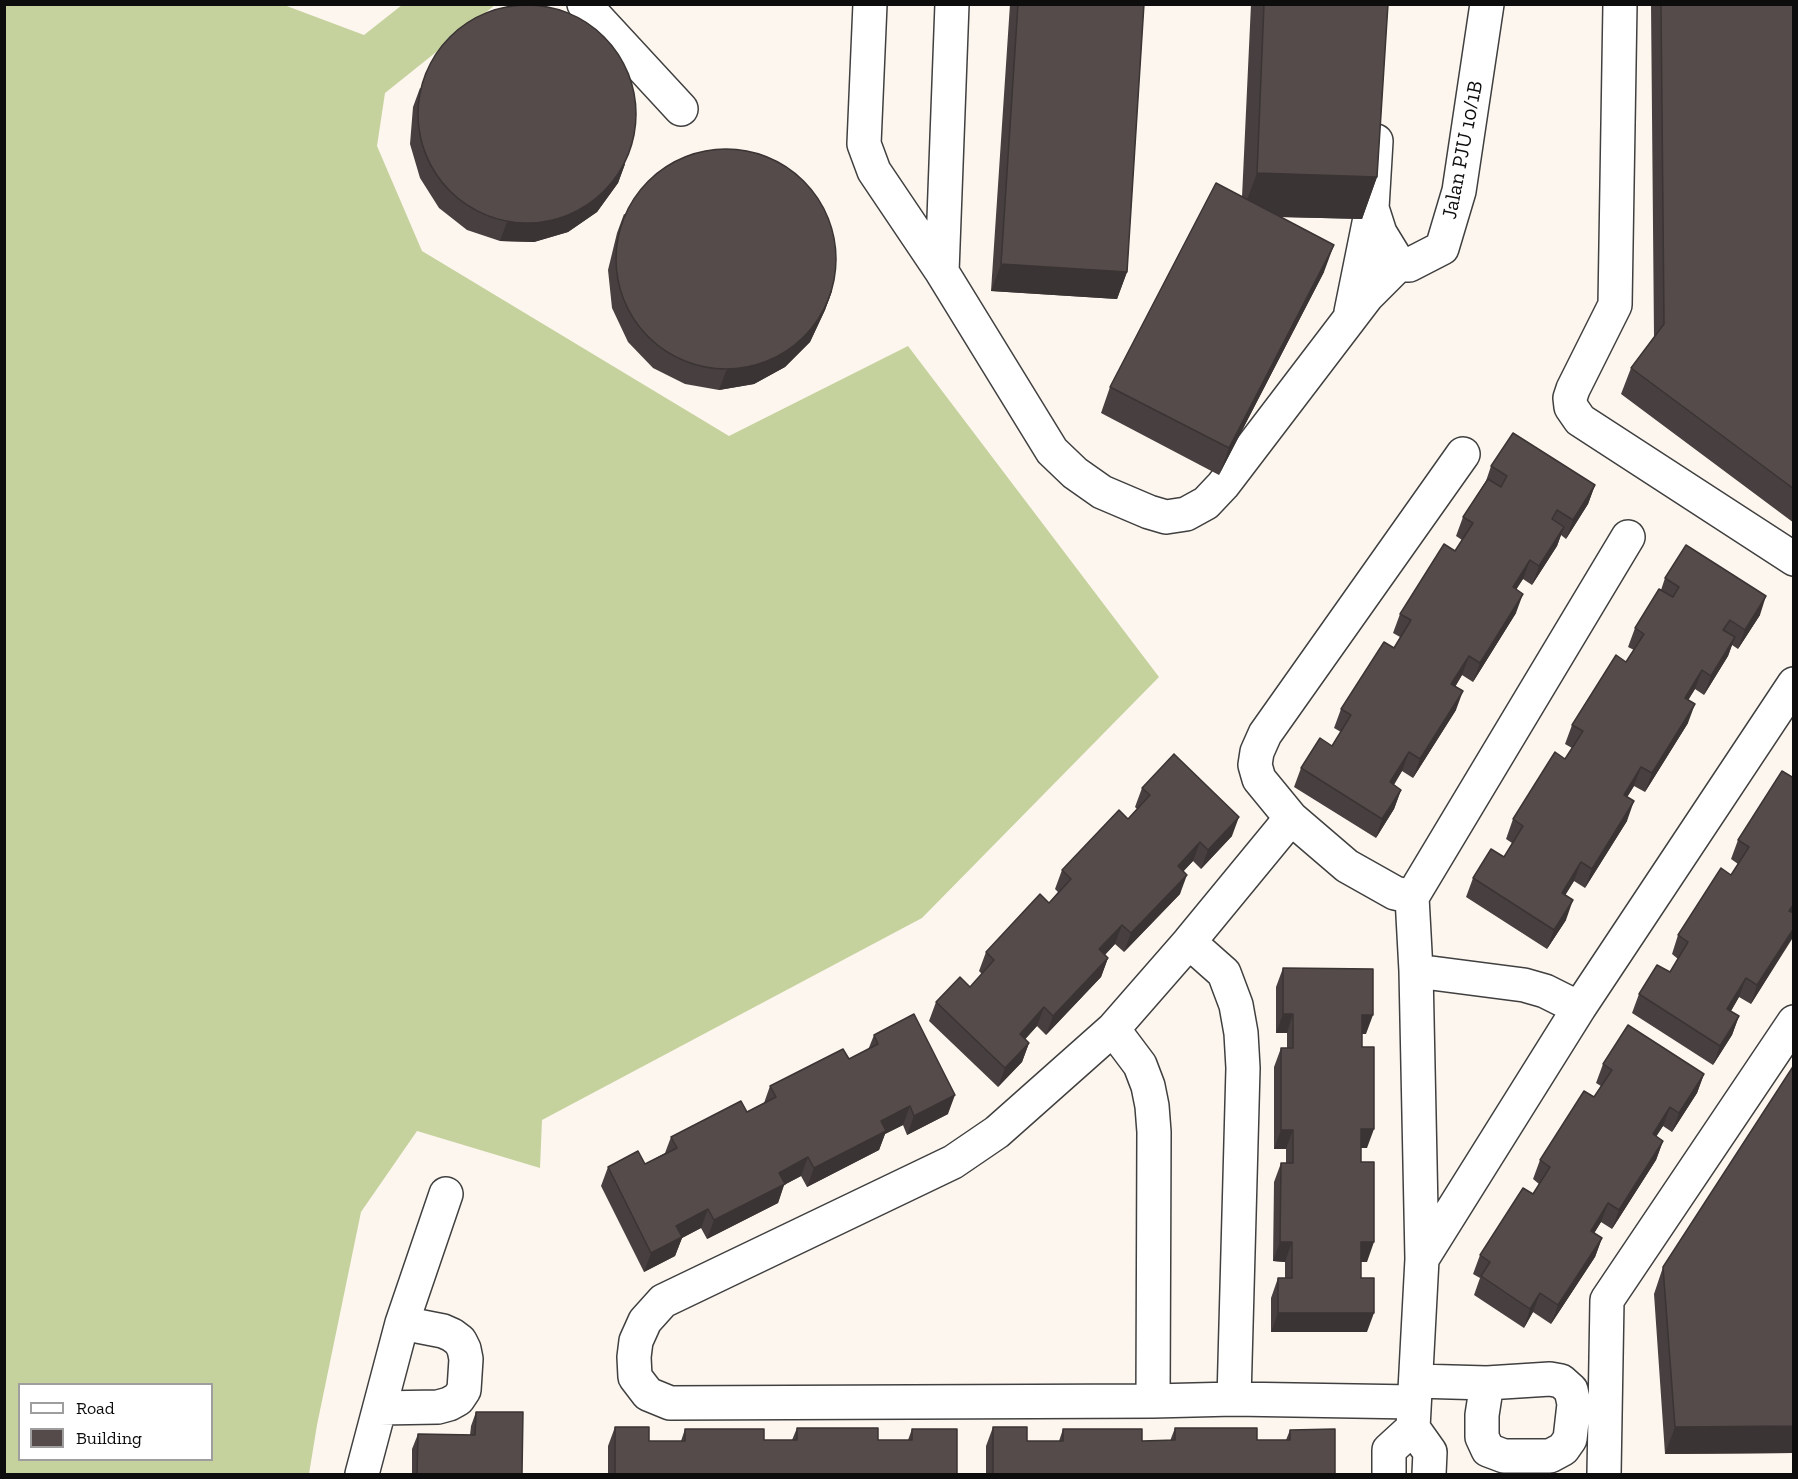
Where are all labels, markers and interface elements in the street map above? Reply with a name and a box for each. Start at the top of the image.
street label: Jalan PJU 10/1B [1437,79,1489,221]
legend [18,1383,213,1461]
text: Road [76,1397,115,1419]
text: Building [76,1427,142,1449]

